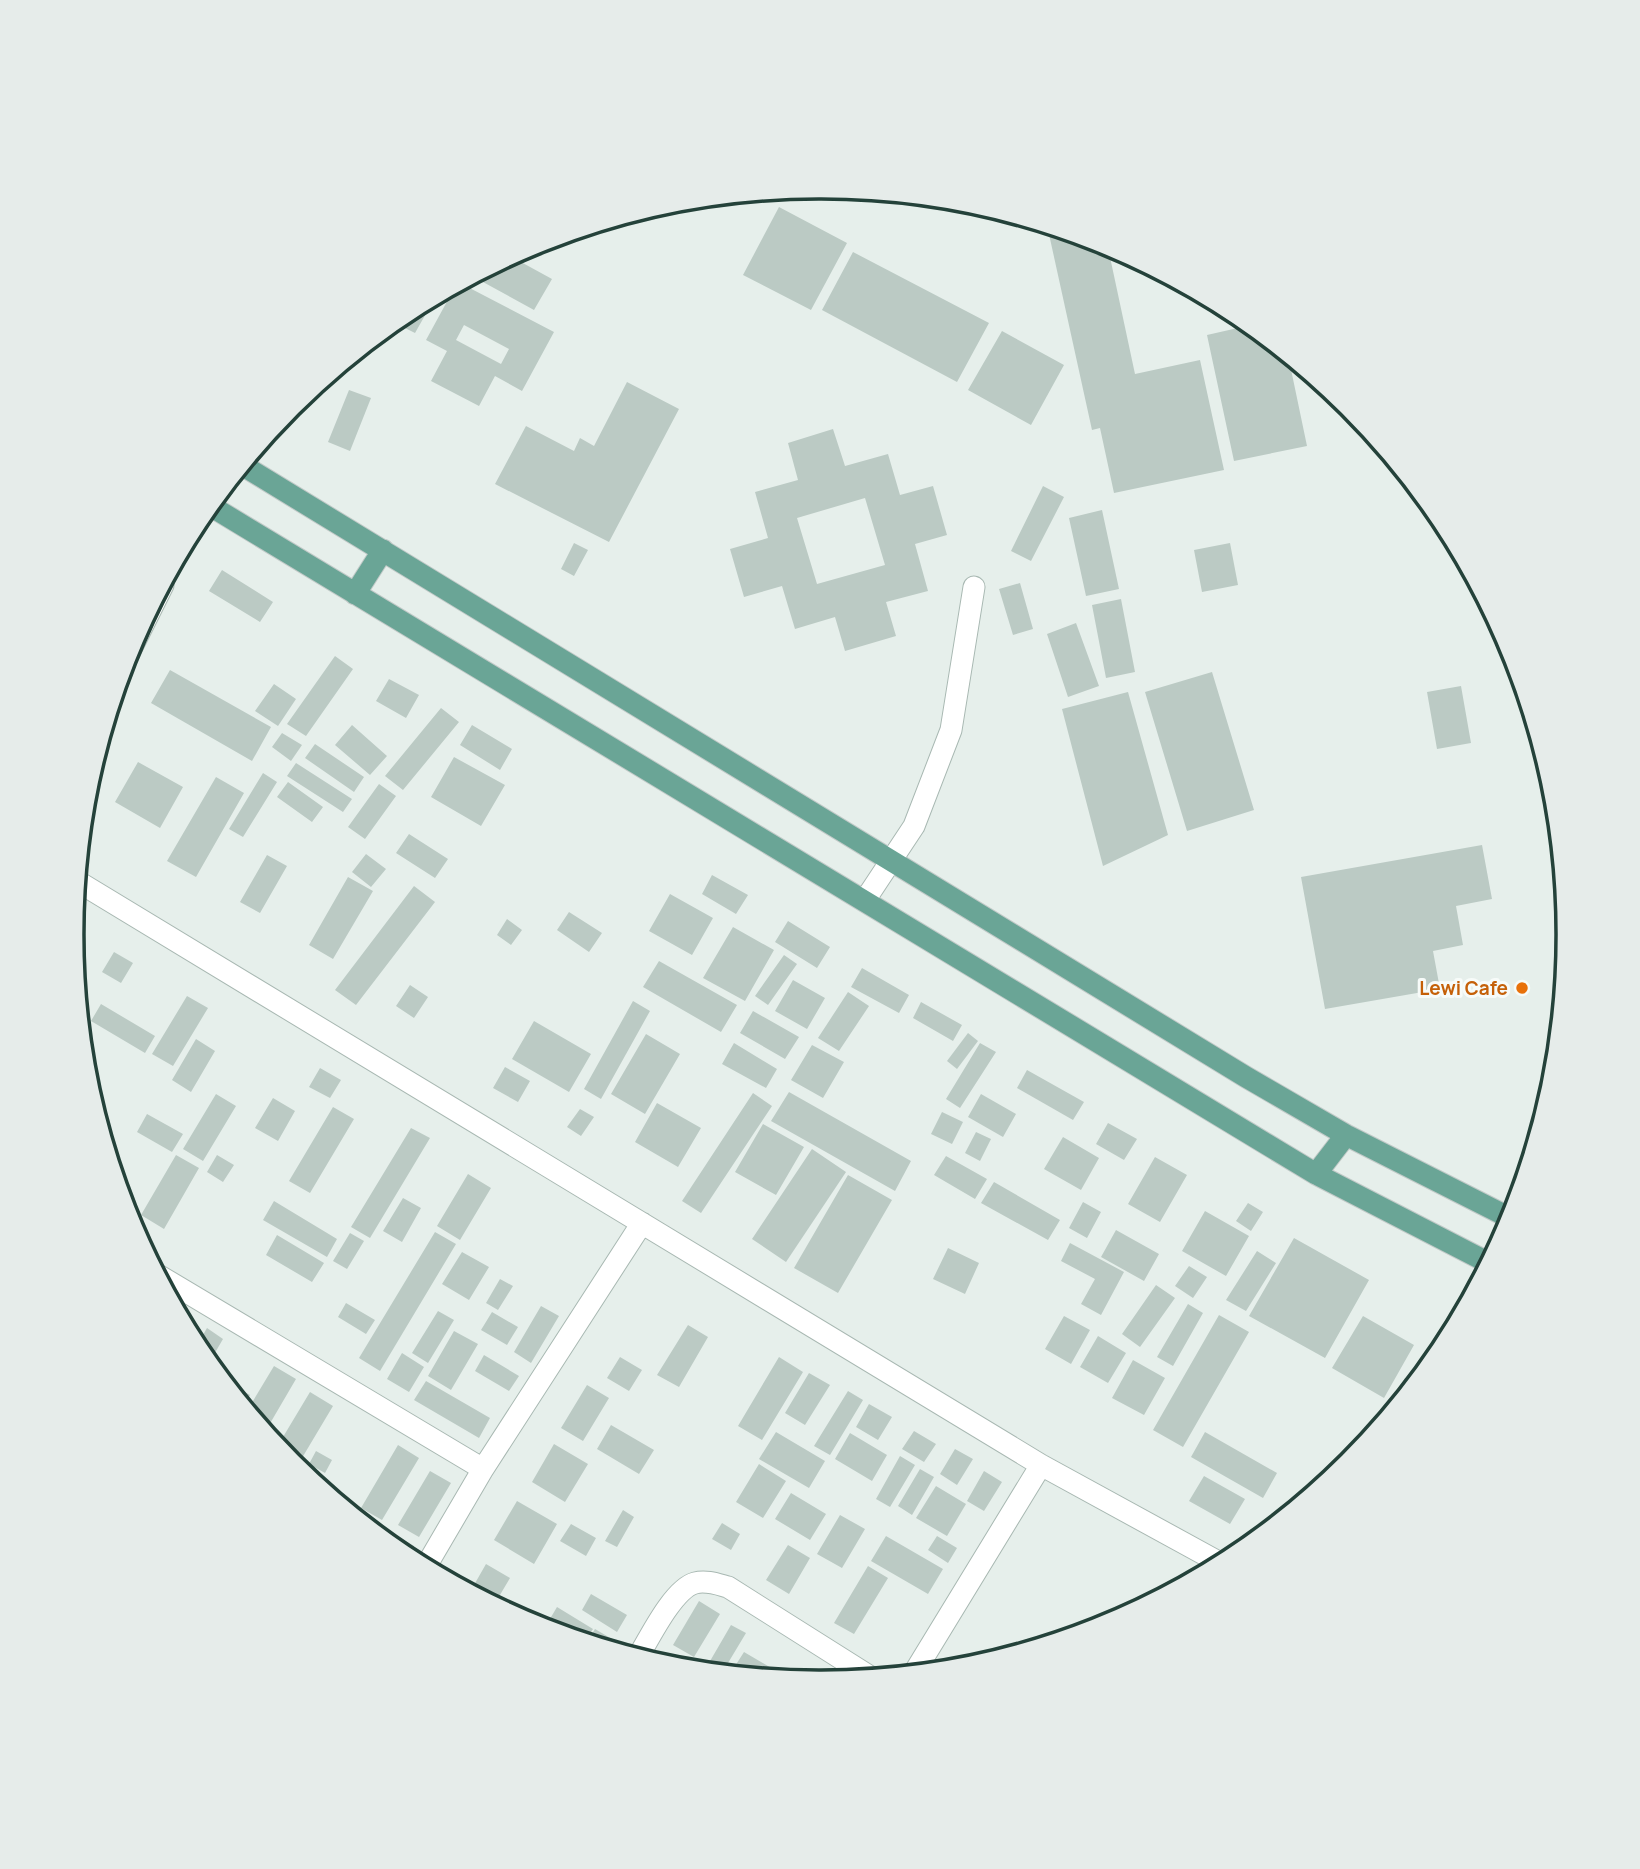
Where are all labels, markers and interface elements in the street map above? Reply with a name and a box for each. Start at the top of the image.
place label: Lewi Cafe [1419,975,1508,1001]
marker: Lewi Cafe [1514,980,1530,996]

